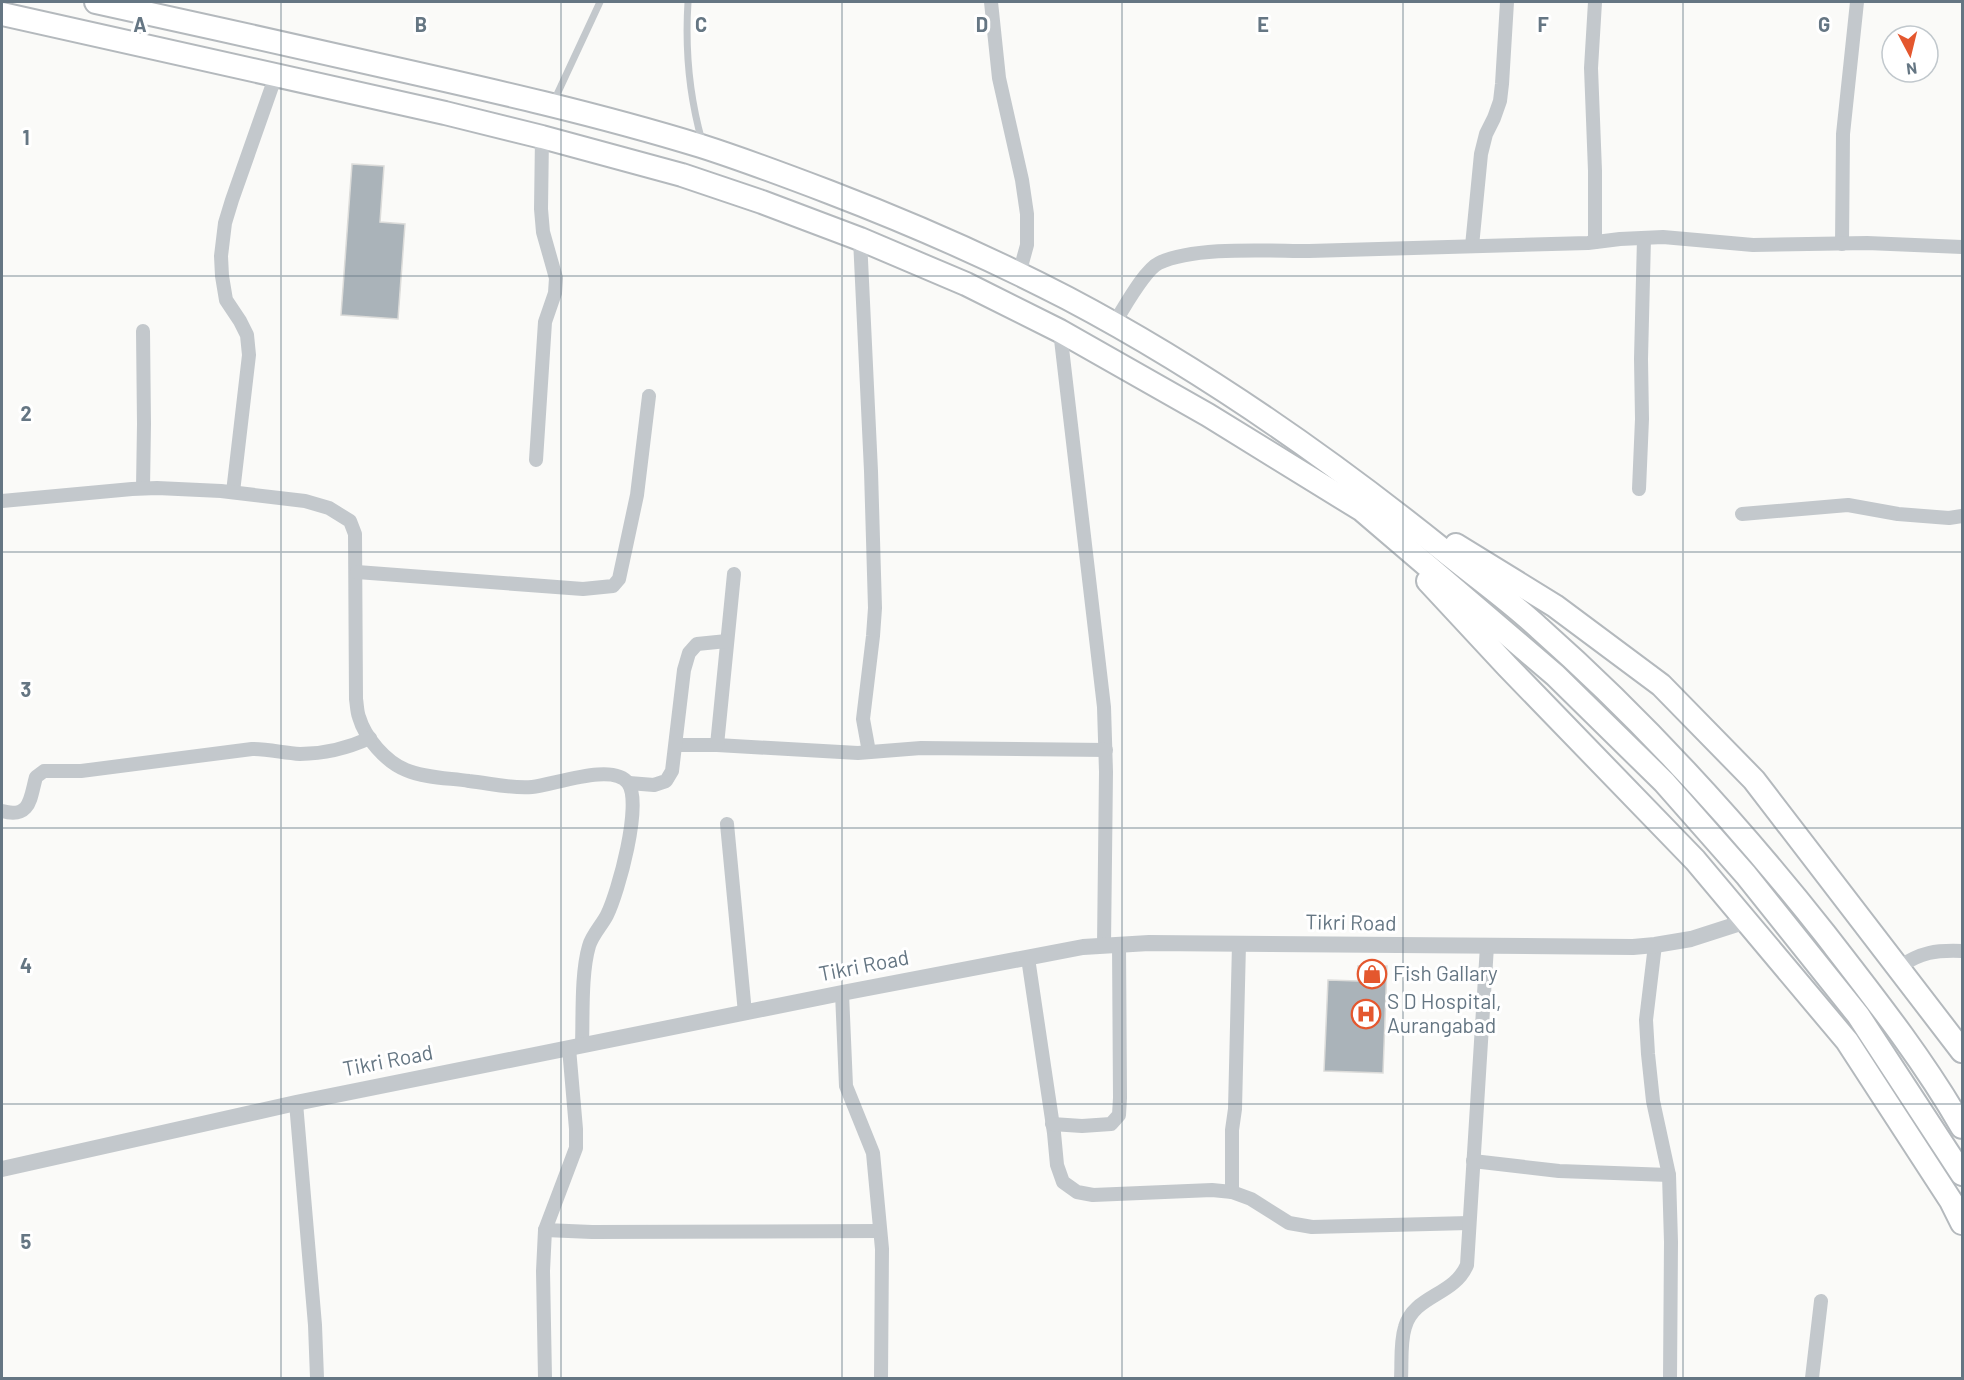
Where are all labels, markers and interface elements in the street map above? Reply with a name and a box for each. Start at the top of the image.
text: A [133,12,147,36]
text: B [415,12,427,36]
text: C [695,12,707,36]
text: D [976,12,988,36]
text: E [1257,12,1269,36]
text: F [1537,12,1549,36]
text: G [1818,12,1830,36]
north arrow [1880,24,1940,84]
text: N [1905,59,1918,79]
text: 1 [22,125,30,149]
text: 2 [20,401,32,425]
text: 3 [21,677,31,701]
street label: Tikri Road [1305,908,1397,935]
street label: Tikri Road [817,944,911,985]
text: 4 [20,953,32,977]
shop icon: Fish Gallary [1356,958,1388,990]
place label: Fish Gallary [1393,960,1498,985]
place label: S D Hospital, Aurangabad [1387,988,1502,1037]
hospital icon: S D Hospital, Aurangabad [1350,998,1382,1030]
street label: Tikri Road [341,1039,435,1080]
text: 5 [21,1229,32,1253]

